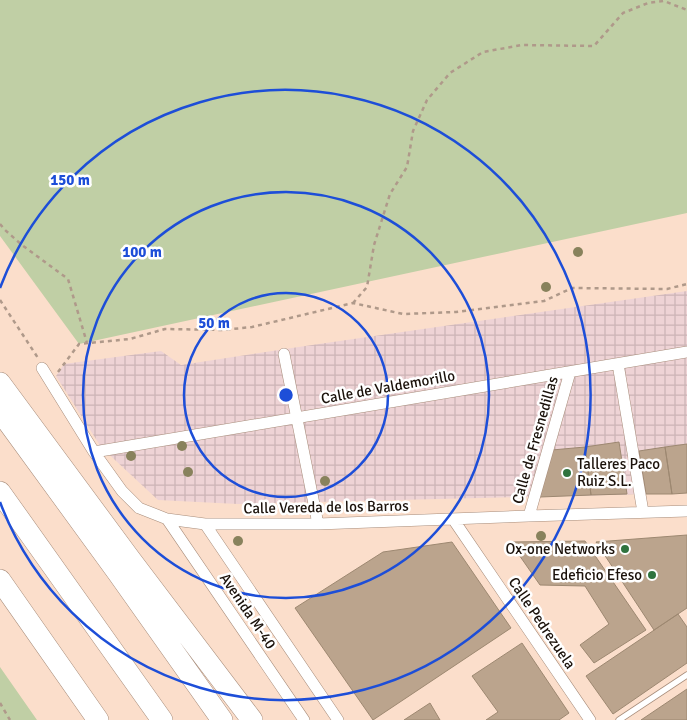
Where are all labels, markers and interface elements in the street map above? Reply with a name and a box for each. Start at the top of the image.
text: 150 m [50,171,90,189]
text: 100 m [122,243,162,261]
text: 50 m [198,314,230,332]
street label: Calle de Valdemorillo [320,366,457,408]
street label: Calle de Fresnedillas [508,374,562,506]
centre of rings [277,386,295,404]
place label: Talleres Paco Ruiz S.L. [577,455,660,490]
marker: Talleres Paco Ruiz S.L. [561,467,573,479]
street label: Calle Vereda de los Barros [243,497,409,517]
place label: Ox-one Networks [505,540,615,558]
marker: Ox-one Networks [619,543,631,555]
place label: Edeficio Efeso [552,566,642,584]
marker: Edeficio Efeso [646,569,658,581]
street label: Avenida M-40 [216,570,280,652]
street label: Calle Pedrezuela [505,574,579,672]

